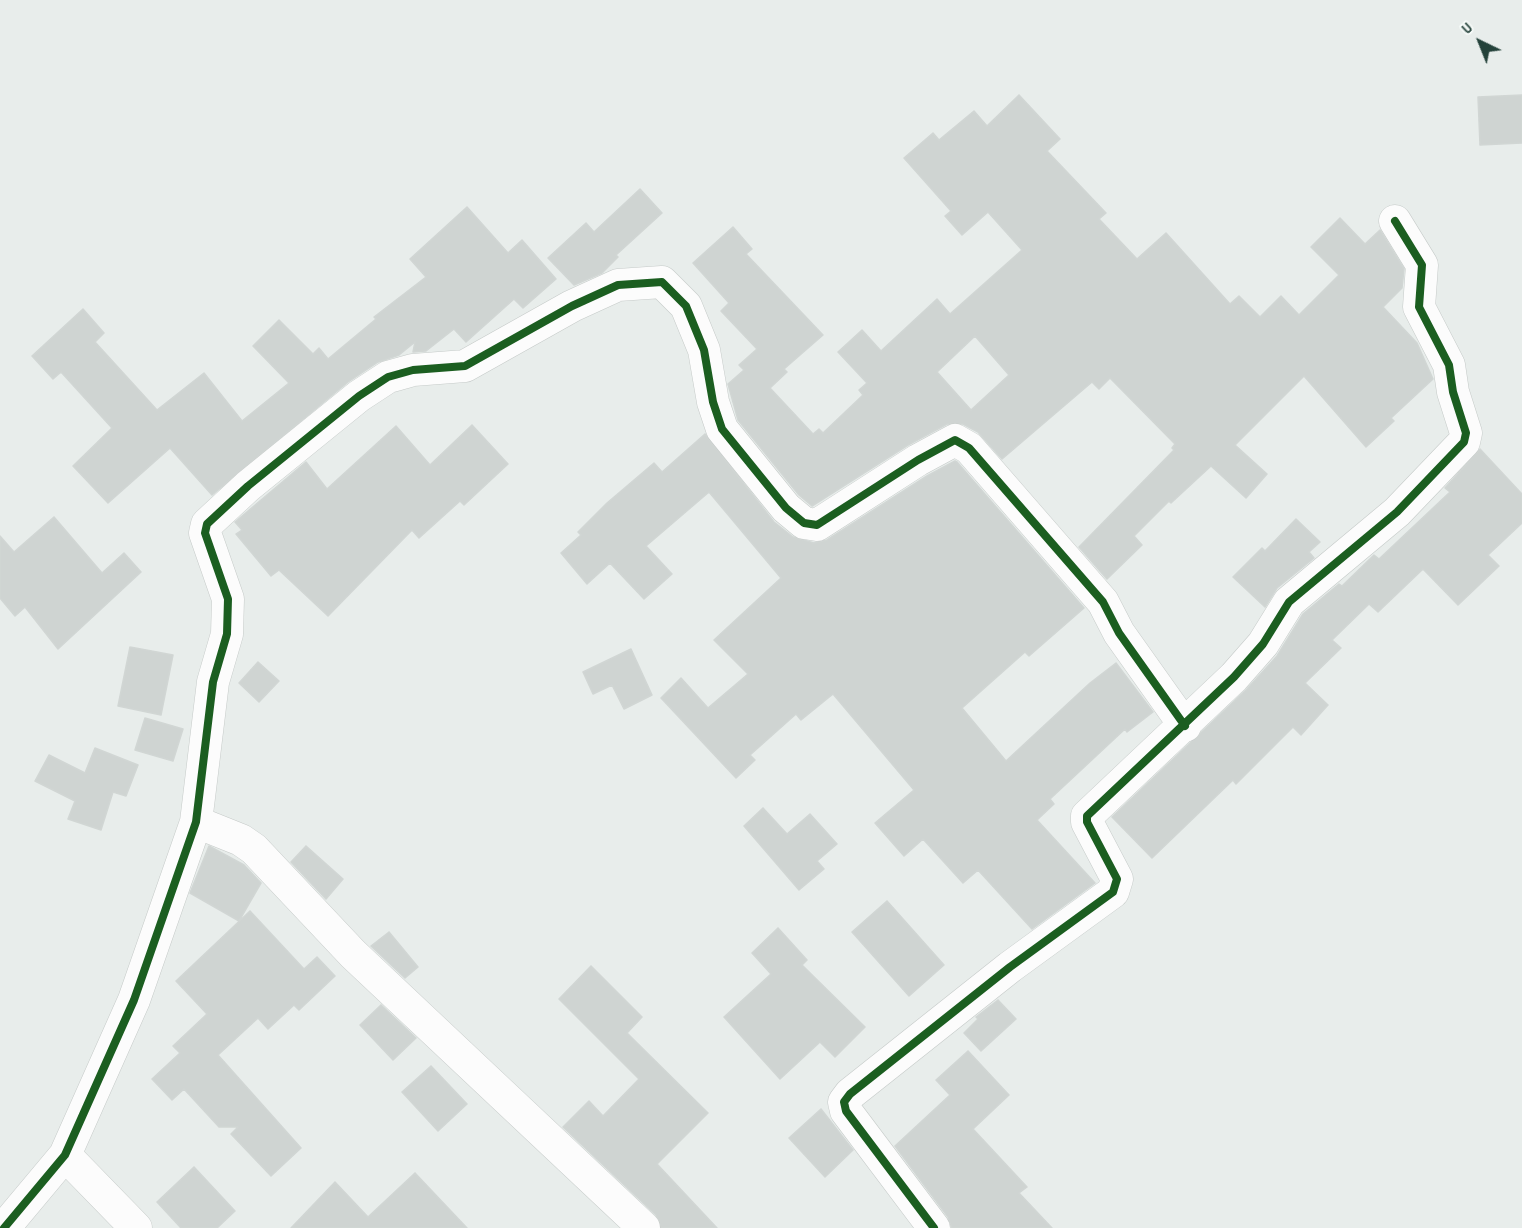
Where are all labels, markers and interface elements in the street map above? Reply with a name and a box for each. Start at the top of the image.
north arrow [1450,12,1510,72]
text: U [1458,19,1477,38]

